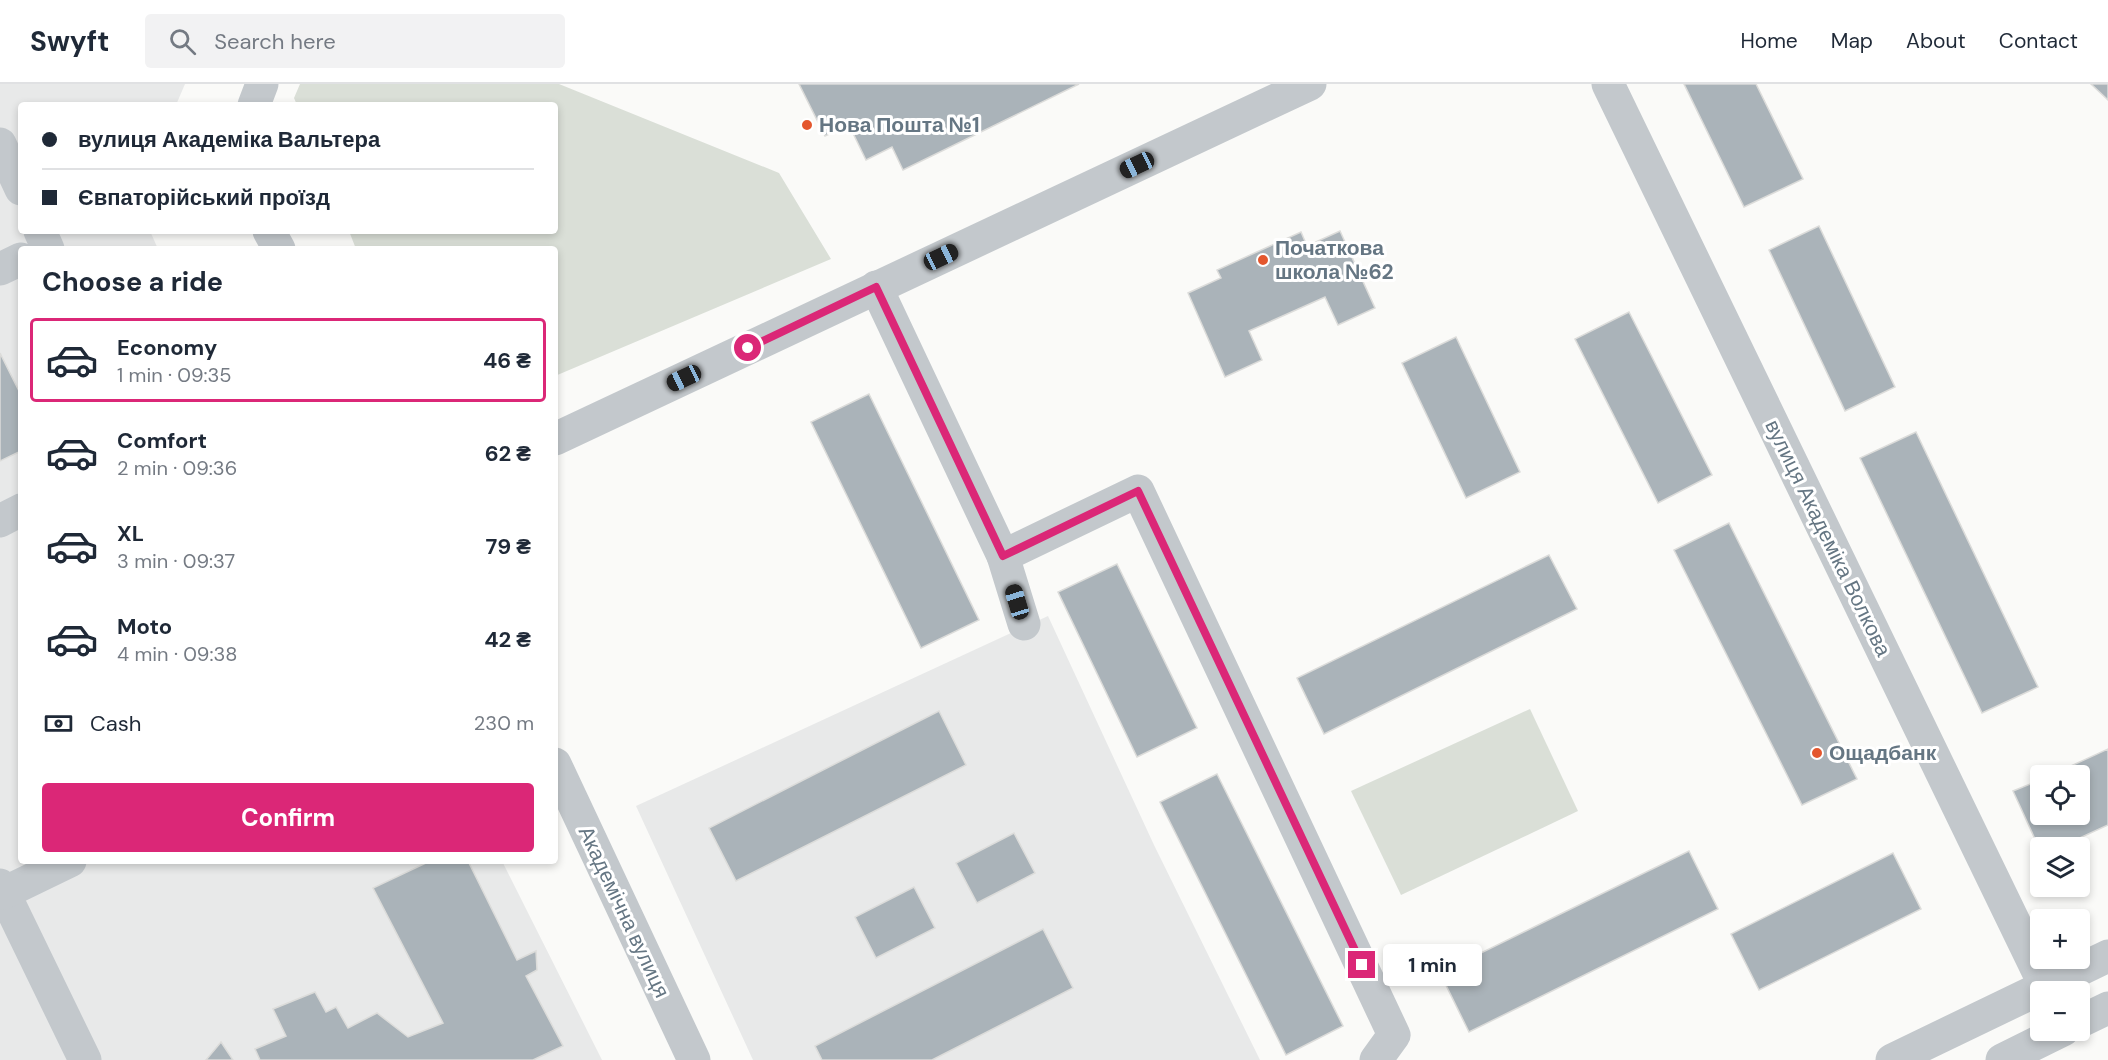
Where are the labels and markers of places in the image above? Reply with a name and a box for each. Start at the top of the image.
place label: Нова Пошта №1 [819,111,980,139]
marker: Нова Пошта №1 [800,118,814,132]
place label: Початкова школа №62 [1275,234,1394,286]
marker: Початкова школа №62 [1256,253,1270,267]
place label: Ощадбанк [1829,739,1937,767]
marker: Ощадбанк [1810,746,1824,760]

